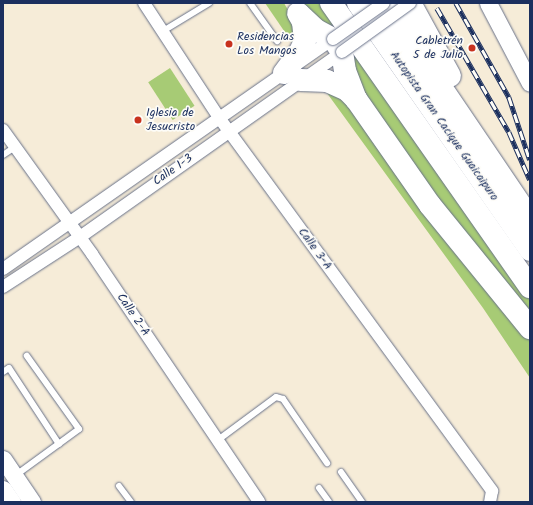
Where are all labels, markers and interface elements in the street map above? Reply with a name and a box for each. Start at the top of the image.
place label: Residencias Los Mangos [237,30,297,58]
place label: Cabletrén 5 de Julio [413,34,463,62]
marker: Residencias Los Mangos [224,39,234,49]
marker: Cabletrén 5 de Julio [466,42,478,54]
street label: Autopista Gran Cacique Guaicaipuro [387,49,501,203]
place label: Iglesia de Jesucristo [146,106,195,134]
marker: Iglesia de Jesucristo [133,115,143,125]
street label: Calle 1-3 [150,151,196,189]
street label: Calle 3-A [295,225,335,273]
street label: Calle 2-A [113,291,153,339]

